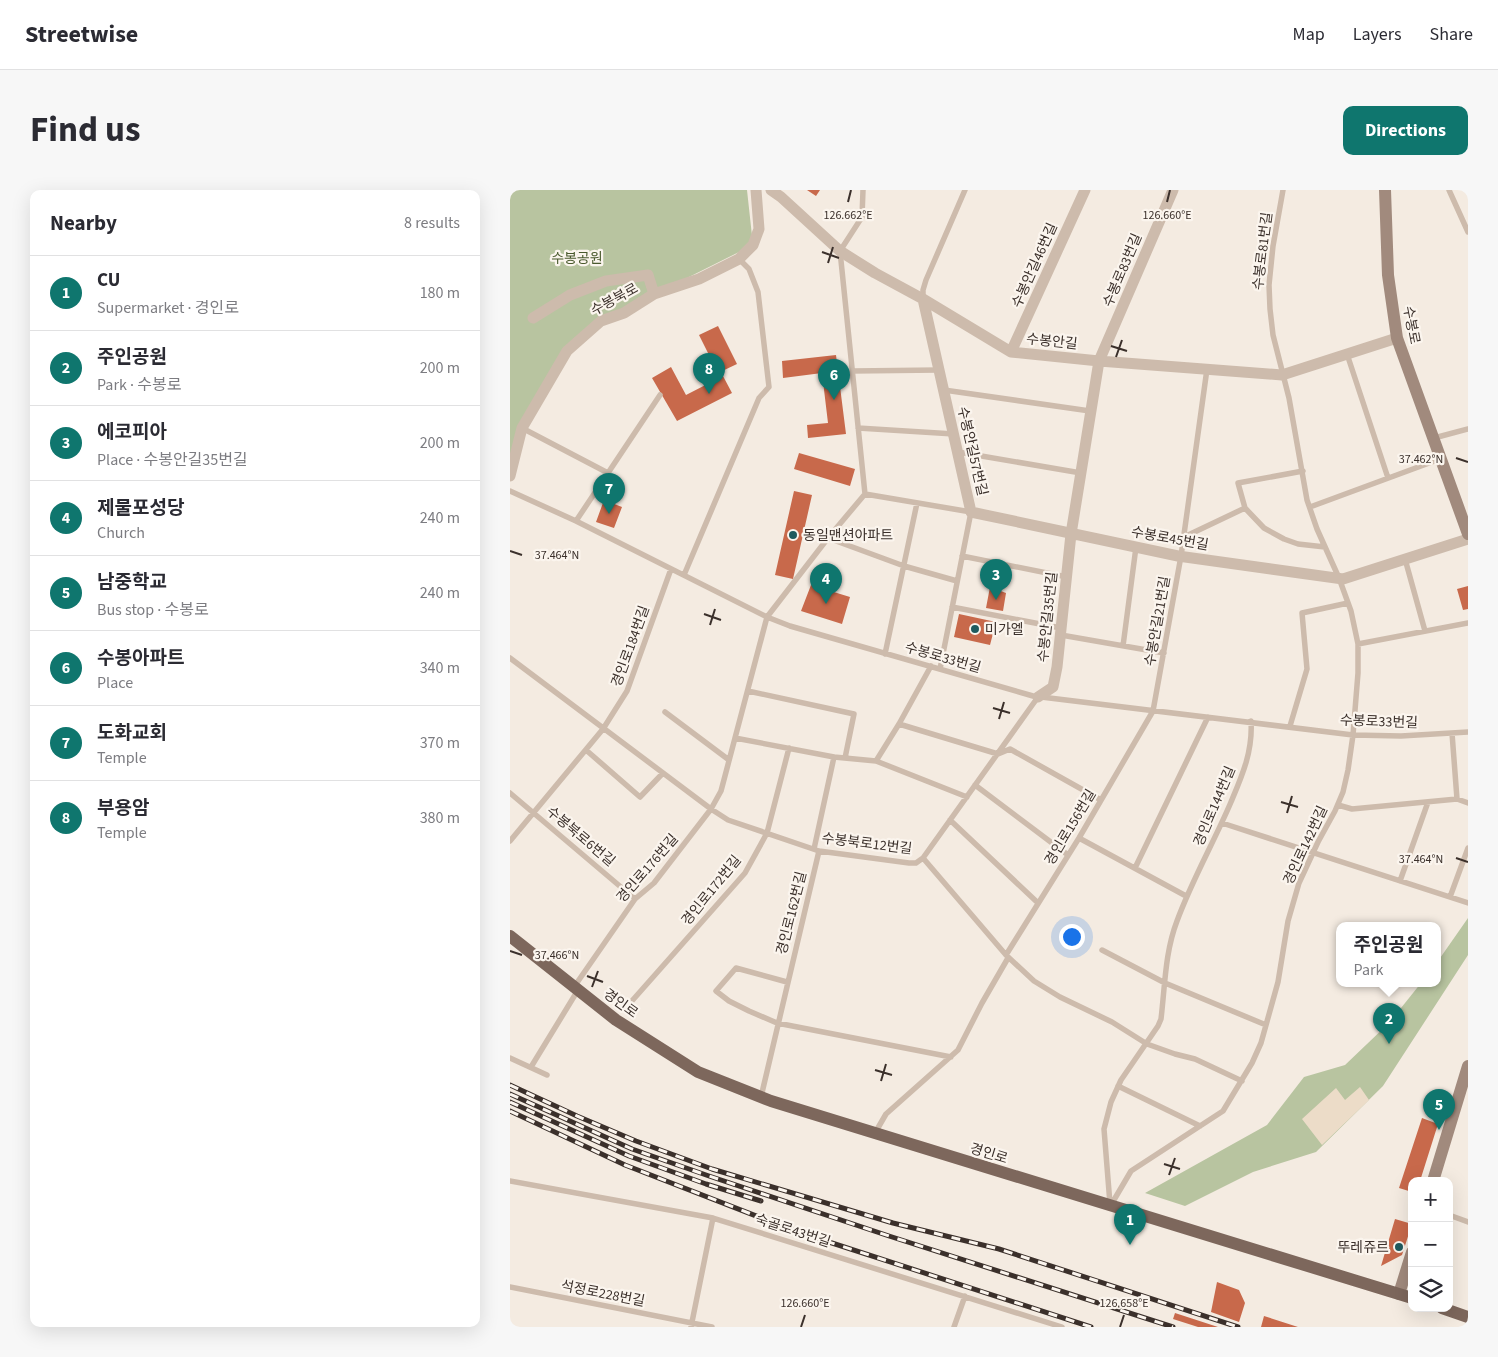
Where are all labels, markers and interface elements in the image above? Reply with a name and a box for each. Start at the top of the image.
text: Streetwise [25,17,138,52]
text: Map [1293,22,1325,47]
text: Layers [1353,22,1402,47]
text: Share [1430,22,1473,47]
text: Find us [30,105,140,155]
button: Directions [1343,106,1468,155]
text: 126.662°E [823,207,873,224]
text: 126.660°E [1142,207,1192,224]
text: Nearby [50,208,117,238]
street label: 수봉로81번길 [1248,211,1278,291]
text: 8 results [404,212,460,234]
street label: 수봉안길46번길 [1007,220,1063,311]
street label: 수봉로83번길 [1098,230,1147,310]
park label: 수봉공원 [551,249,603,269]
text: CU [97,267,120,294]
street label: 수봉북로 [587,279,642,321]
text: 1 [62,282,70,304]
text: 180 m [420,282,460,304]
text: Supermarket · 경인로 [97,297,239,319]
street label: 수봉로 [1398,304,1425,346]
street label: 수봉안길 [1025,329,1079,355]
text: 주인공원 [97,344,167,371]
pin: 8 [693,353,725,394]
text: 2 [62,357,70,379]
text: 200 m [420,357,460,379]
pin: 6 [818,359,850,400]
text: Park · 수봉로 [97,374,181,396]
street label: 수봉안길57번길 [952,405,992,498]
text: 에코피아 [97,419,167,446]
text: 3 [62,432,70,454]
text: 200 m [420,432,460,454]
text: Place · 수봉안길35번길 [97,449,248,471]
text: 37.462°N [1399,451,1443,468]
pin: 7 [593,473,625,514]
text: 제물포성당 [97,495,184,522]
text: 4 [62,507,70,529]
text: 240 m [420,507,460,529]
text: Church [97,522,145,544]
street label: 수봉로45번길 [1130,522,1210,556]
place label: 동일맨션아파트 [803,526,893,546]
marker: 동일맨션아파트 [787,529,799,541]
text: 37.464°N [535,547,579,564]
pin: 3 [980,559,1012,600]
pin: 4 [810,563,842,604]
text: 남중학교 [97,569,167,596]
street label: 수봉안길35번길 [1033,571,1063,664]
street label: 수봉안길21번길 [1140,575,1176,668]
text: 5 [62,582,70,604]
text: 240 m [420,582,460,604]
text: Bus stop · 수봉로 [97,599,209,621]
street label: 경인로184번길 [607,603,655,690]
place label: 미가엘 [985,620,1024,640]
marker: 미가엘 [969,623,981,635]
street label: 수봉로33번길 [902,638,983,678]
text: 수봉아파트 [97,645,184,672]
text: 6 [62,657,70,679]
text: 340 m [420,657,460,679]
text: Place [97,672,133,694]
street label: 수봉로33번길 [1339,711,1418,733]
text: 도화교회 [97,720,167,747]
text: 7 [62,732,70,754]
text: 370 m [420,732,460,754]
text: Temple [97,747,147,769]
street label: 경인로144번길 [1189,763,1241,850]
street label: 경인로156번길 [1040,786,1101,869]
text: 부용암 [97,795,149,822]
street label: 수봉북로6번길 [542,802,619,872]
street label: 경인로142번길 [1279,803,1333,888]
text: 8 [62,807,70,829]
text: 380 m [420,807,460,829]
text: Temple [97,822,147,844]
street label: 수봉북로12번길 [820,829,913,859]
street label: 경인로176번길 [612,830,683,907]
street label: 경인로172번길 [677,851,746,930]
text: 37.464°N [1399,851,1443,868]
street label: 경인로162번길 [772,869,812,957]
popup [1336,922,1441,987]
your location [1059,924,1085,950]
text: 주인공원 [1354,932,1423,959]
text: 37.466°N [535,947,579,964]
text: Park [1354,959,1383,981]
street label: 경인로 [599,984,642,1023]
pin: 2 [1373,1003,1405,1044]
pin: 5 [1423,1089,1455,1130]
street label: 경인로 [967,1139,1010,1169]
map controls [1408,1177,1453,1312]
button: + [1408,1177,1453,1222]
pin: 1 [1114,1204,1146,1245]
street label: 숙골로43번길 [752,1209,833,1253]
button: − [1408,1222,1453,1267]
place label: 뚜레쥬르 [1337,1238,1389,1258]
marker: 뚜레쥬르 [1393,1241,1405,1253]
button: layers [1408,1267,1453,1312]
street label: 석정로228번길 [559,1276,647,1312]
text: 126.660°E [780,1295,830,1312]
text: 126.658°E [1099,1295,1149,1312]

